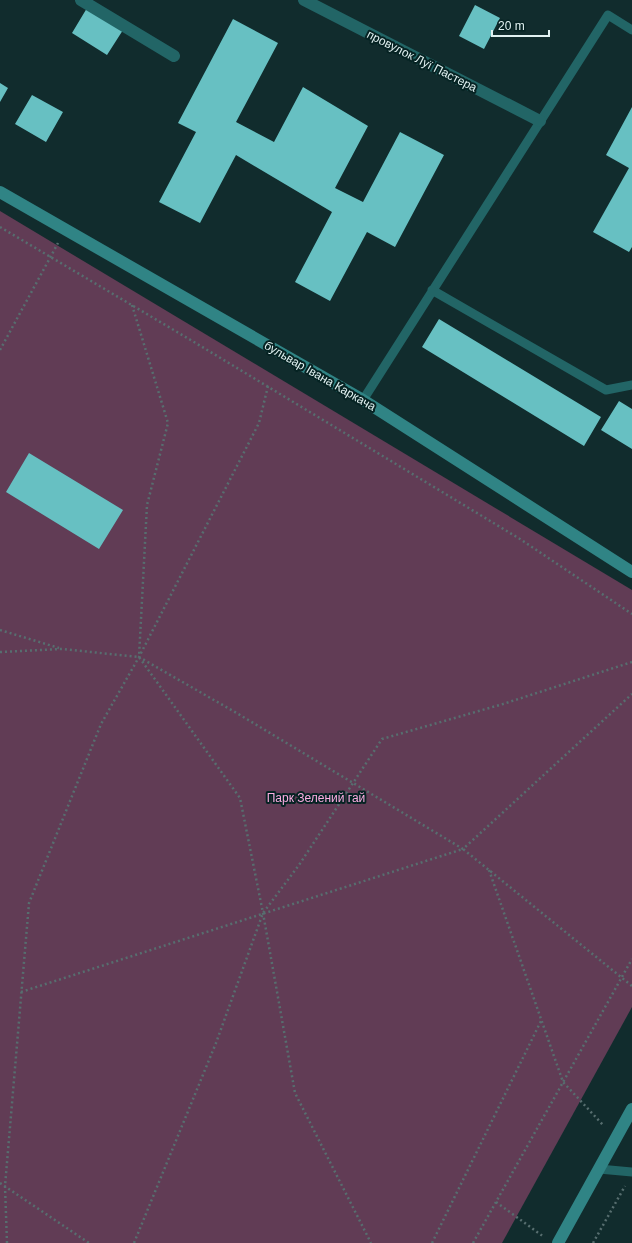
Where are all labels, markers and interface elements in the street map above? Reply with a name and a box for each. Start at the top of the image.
scale bar [492,12,549,38]
text: 20 m [498,19,525,33]
street label: провулок Луї Пастера [365,27,480,95]
street label: бульвар Івана Каркача [262,338,379,414]
park label: Парк Зелений гай [267,791,365,805]

